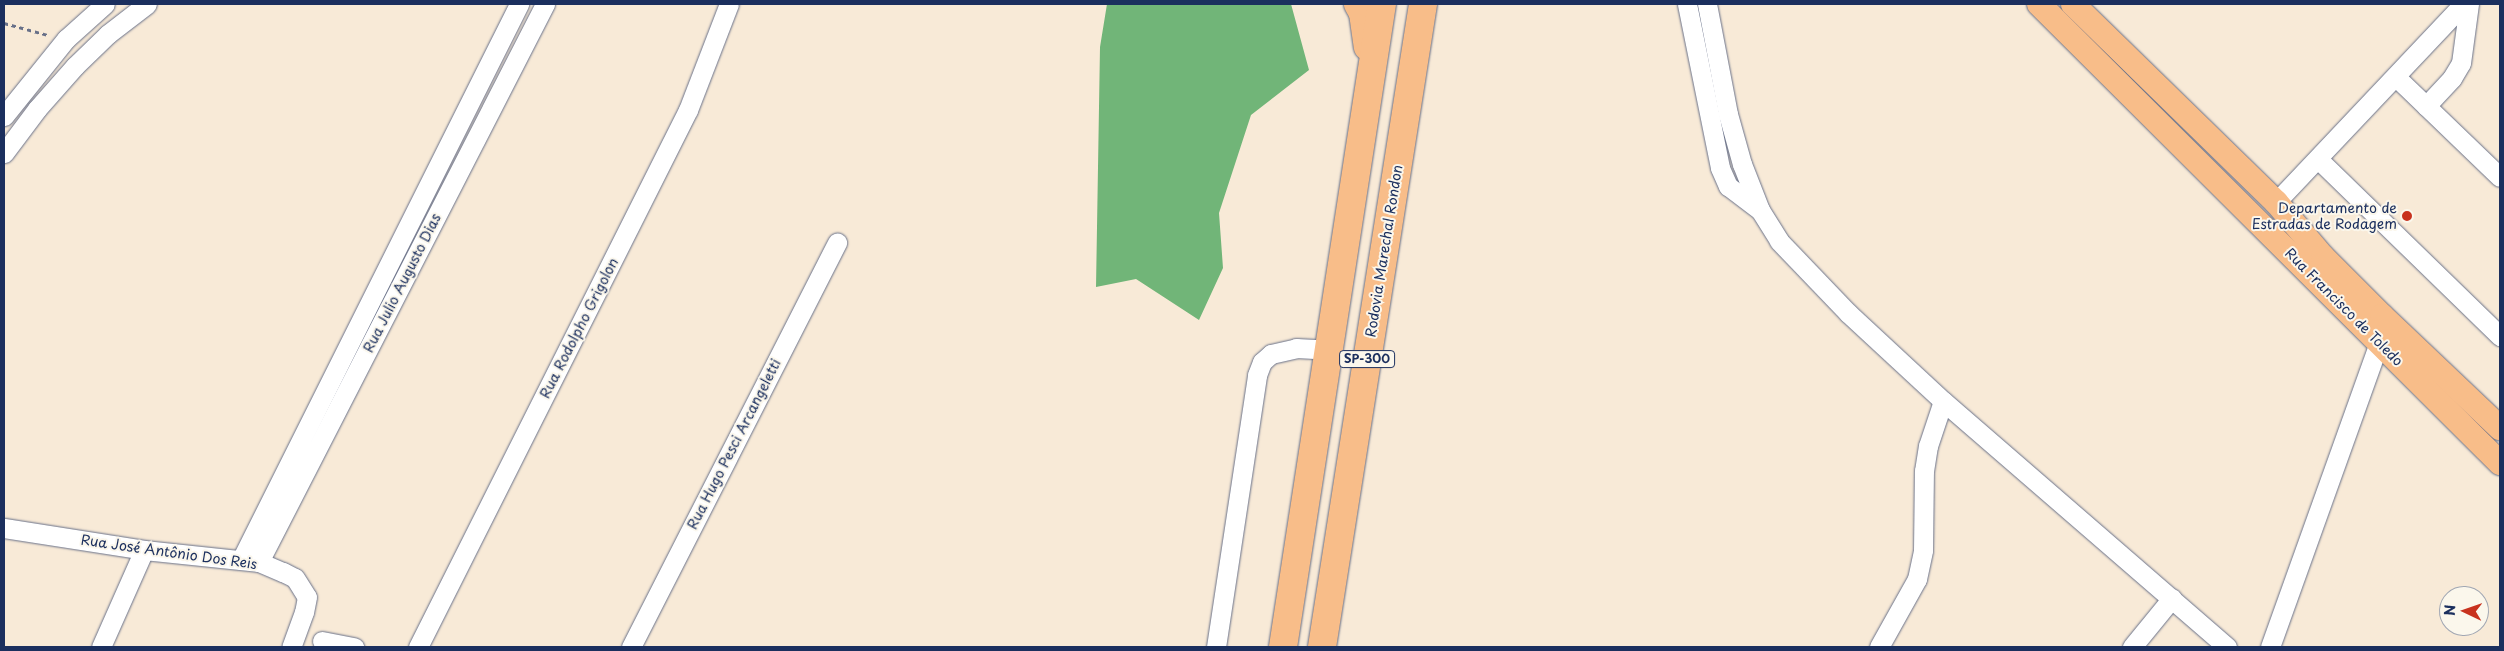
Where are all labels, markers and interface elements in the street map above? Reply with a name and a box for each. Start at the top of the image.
street label: Rodovia Marechal Rondon [1362,163,1406,339]
place label: Departamento de Estradas de Rodagem [2251,200,2397,232]
street label: Rua Julio Augusto Dias [359,209,445,357]
marker: Departamento de Estradas de Rodagem [2401,210,2413,222]
street label: Rua Francisco de Toledo [2281,244,2407,370]
street label: Rua Rodolpho Grigolon [536,255,622,401]
road number: SP-300 [1338,349,1396,368]
street label: Rua Hugo Pesci Arcangeletti [683,355,785,533]
street label: Rua José Antônio Dos Reis [79,531,259,573]
north arrow [2439,586,2489,636]
text: N [2439,604,2460,616]

